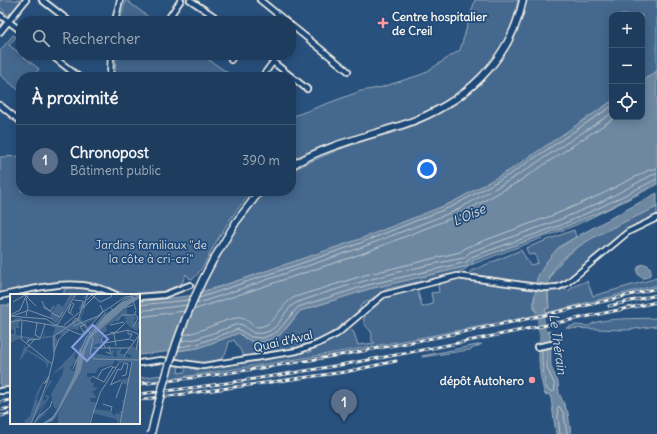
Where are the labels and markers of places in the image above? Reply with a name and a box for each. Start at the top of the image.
place label: Centre hospitalier de Creil [392,9,487,38]
marker: Centre hospitalier de Creil [377,17,389,29]
place label: dépôt Autohero [440,373,524,389]
marker: dépôt Autohero [527,375,537,385]
pin: 1 [331,389,357,422]

